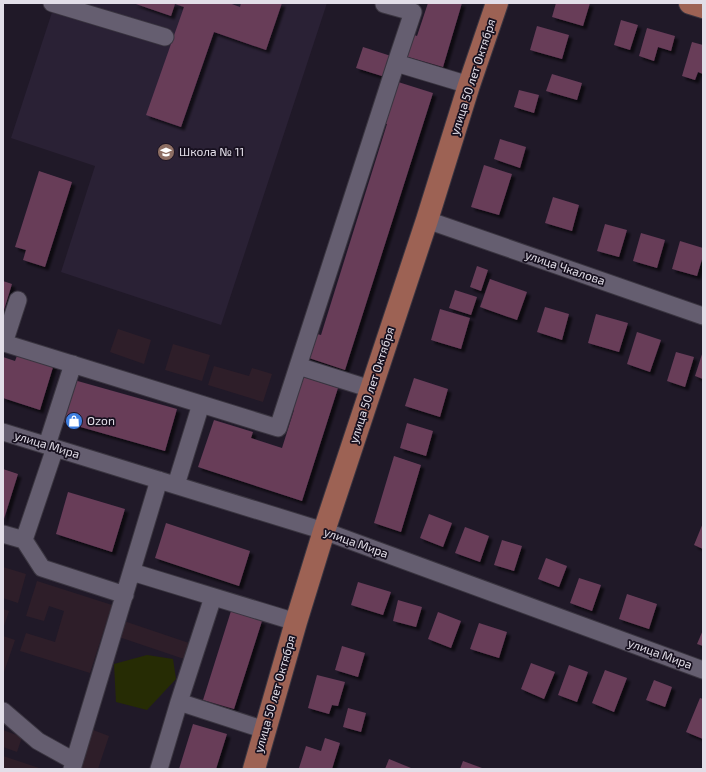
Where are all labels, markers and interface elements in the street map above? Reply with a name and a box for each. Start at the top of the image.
street label: улица 50 лет Октября [447,17,498,137]
school or university icon: Школа № 11 [156,142,176,162]
place label: Школа № 11 [179,144,244,158]
street label: улица Чкалова [523,247,607,288]
street label: улица 50 лет Октября [346,325,397,445]
shop icon: Ozon [64,411,84,431]
place label: Ozon [87,413,115,427]
street label: улица Мира [13,427,82,462]
street label: улица Мира [322,524,390,561]
street label: улица 50 лет Октября [251,633,298,754]
street label: улица Мира [626,635,694,672]

